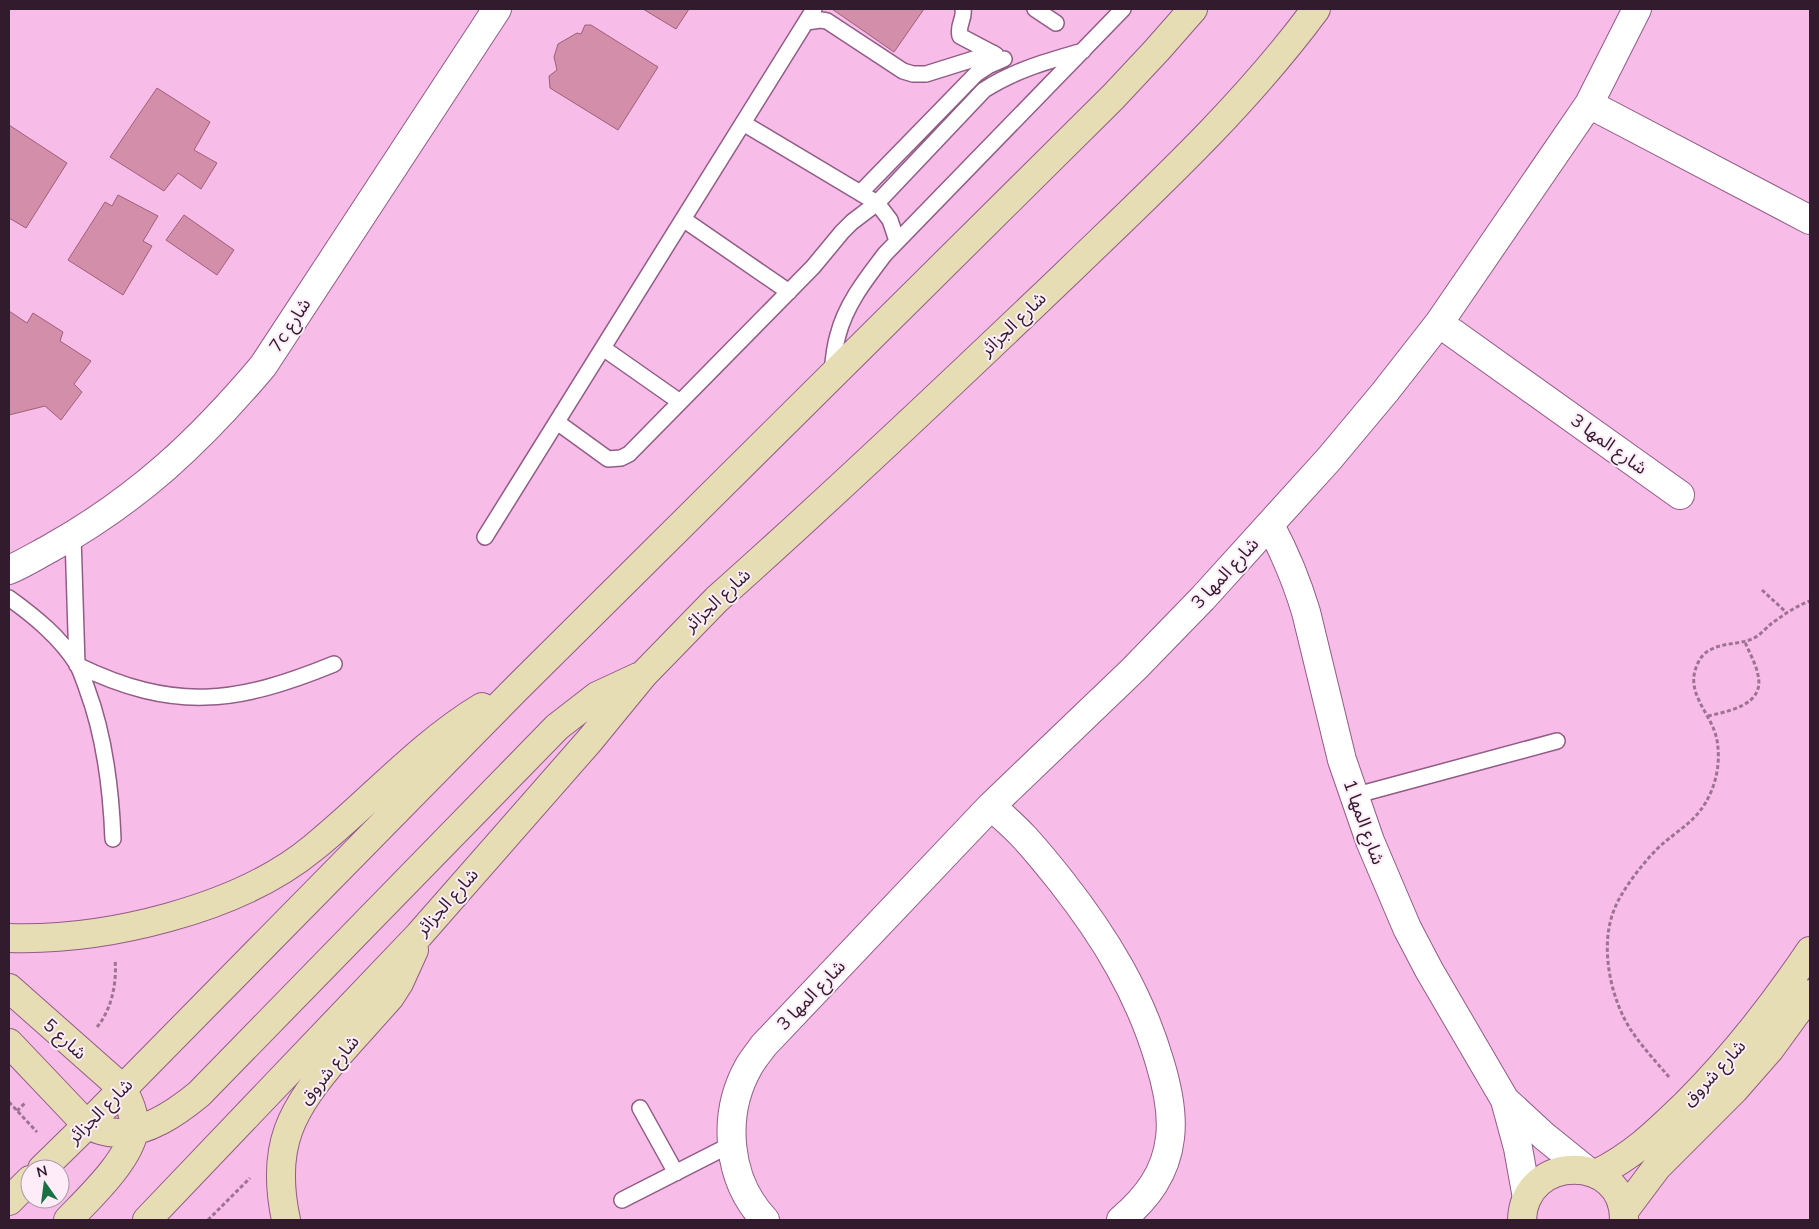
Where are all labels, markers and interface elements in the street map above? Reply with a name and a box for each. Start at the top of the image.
street label: شارع الجزائر [974,286,1053,364]
street label: 7c شارع [264,294,318,358]
street label: شارع المها 3 [1565,408,1652,481]
street label: شارع المها 3 [1186,532,1266,615]
street label: شارع الجزائر [678,563,757,639]
street label: شارع المها 1 [1336,776,1391,869]
street label: شارع الجزائر [410,863,485,943]
street label: شارع المها 3 [771,955,852,1037]
street label: شارع 5 [37,1013,92,1066]
street label: شارع شروق [294,1030,366,1111]
street label: شارع شروق [1677,1034,1753,1113]
street label: شارع الجزائر [61,1073,139,1151]
north arrow [20,1159,70,1209]
text: N [35,1161,49,1181]

